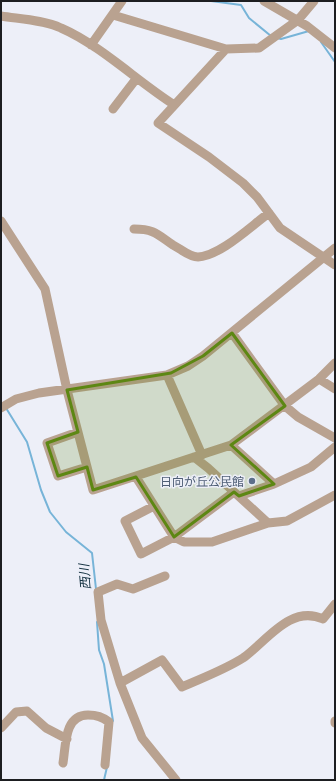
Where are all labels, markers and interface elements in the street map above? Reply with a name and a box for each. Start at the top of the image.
place label: 日向が丘公民館 [160,474,244,489]
marker: 日向が丘公民館 [247,476,257,486]
water label: 西川 [75,561,95,591]

